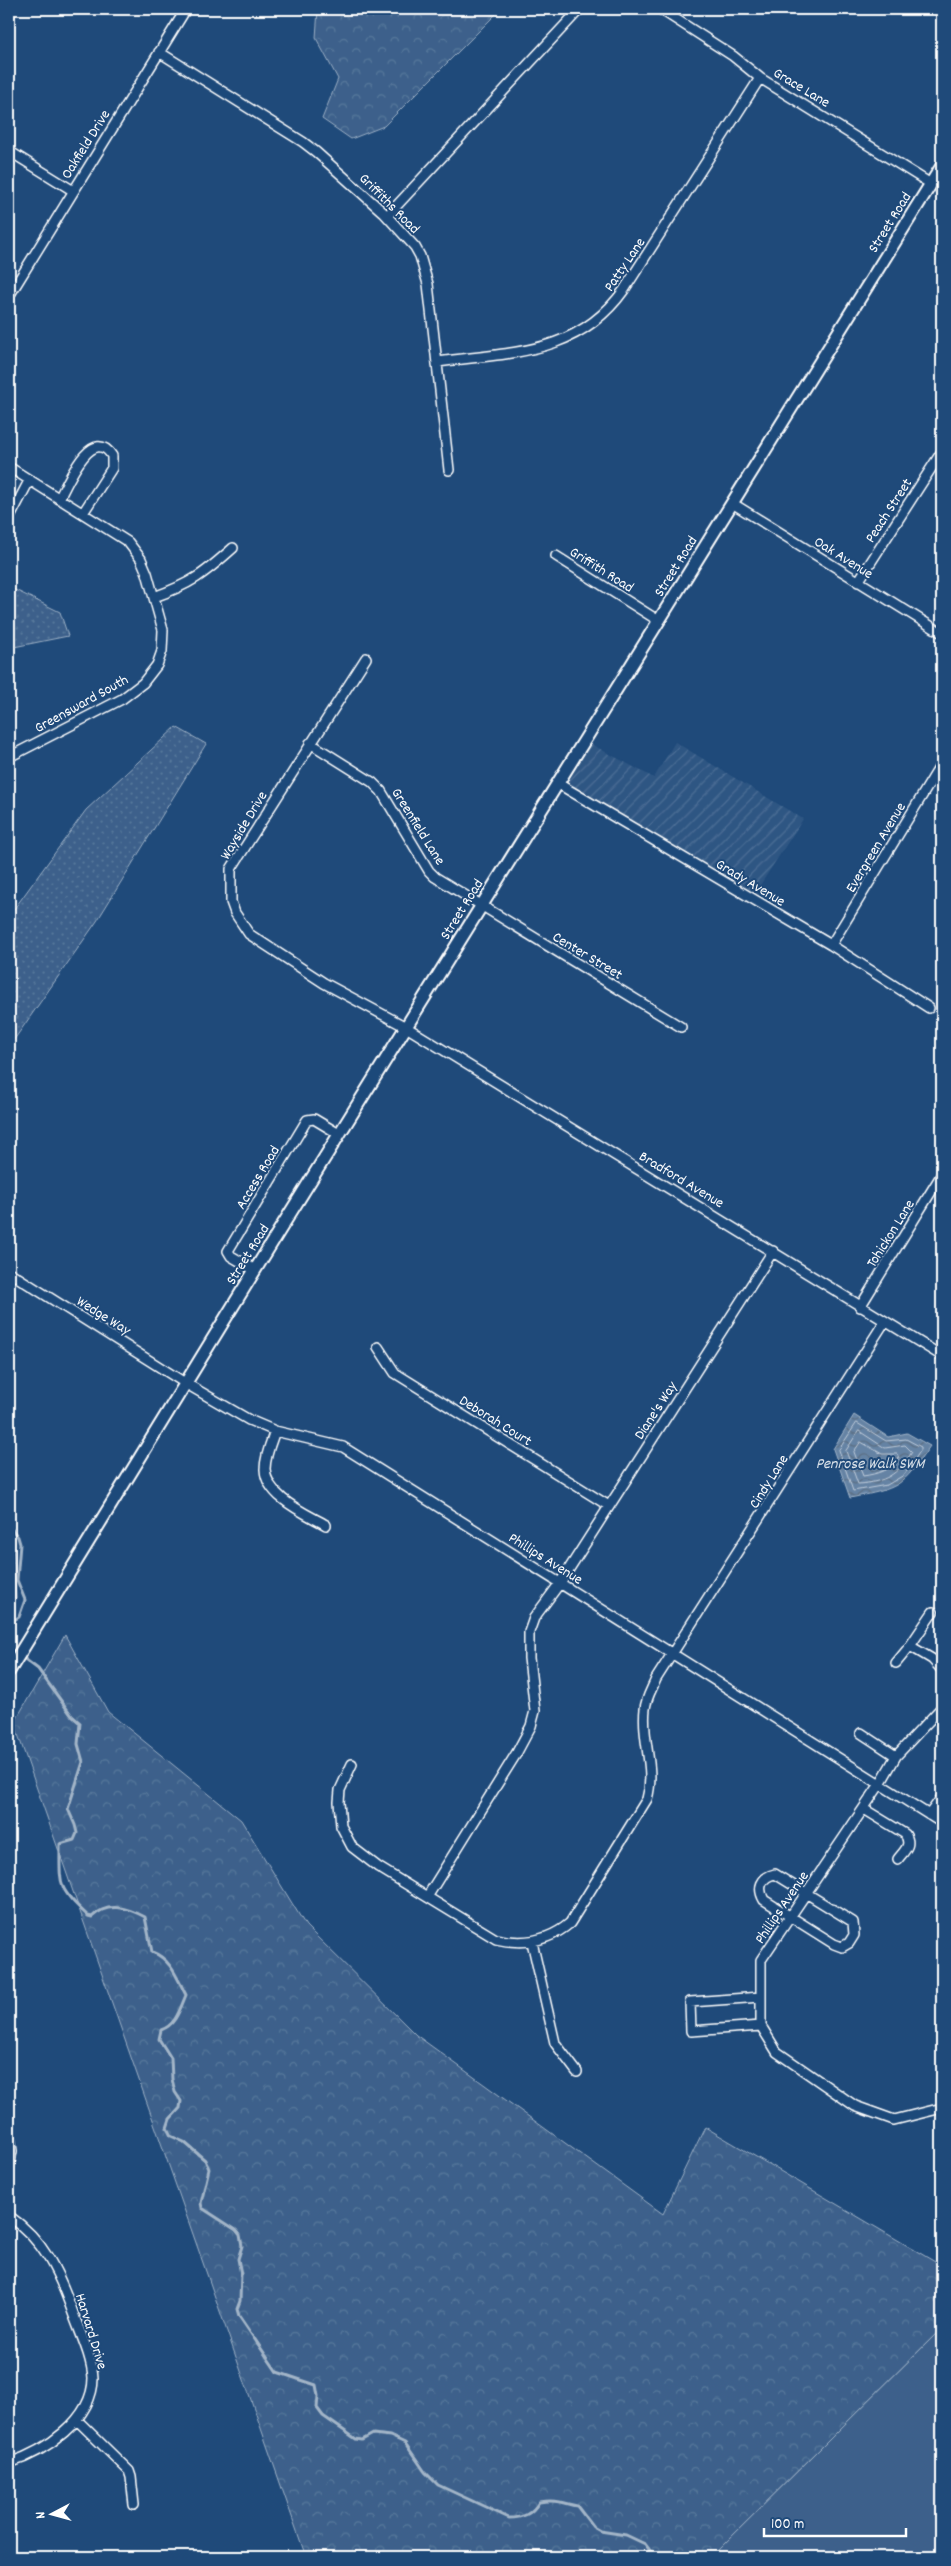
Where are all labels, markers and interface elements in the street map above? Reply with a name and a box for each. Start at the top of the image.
street label: Grace Lane [768,63,834,115]
street label: Oakfield Drive [57,106,117,184]
street label: Griffiths Road [353,169,424,240]
street label: Street Road [863,188,918,258]
street label: Patty Lane [599,233,652,297]
street label: Peach Street [861,474,919,548]
street label: Street Road [649,532,704,602]
street label: Oak Avenue [809,532,877,586]
street label: Griffith Road [564,542,637,599]
street label: Greensward South [31,670,133,740]
street label: Greenfield Lane [385,784,450,870]
street label: Wayside Drive [216,787,274,865]
street label: Evergreen Avenue [841,798,913,897]
street label: Grady Avenue [711,854,789,913]
street label: Street Road [435,875,490,945]
street label: Center Street [548,927,627,987]
street label: Access Road [231,1142,286,1214]
street label: Bradford Avenue [634,1147,728,1215]
street label: Tohickon Lane [862,1195,922,1272]
street label: Street Road [221,1220,276,1290]
street label: Wedge Way [71,1291,135,1343]
street label: Diane's Way [630,1377,684,1445]
street label: Deborah Court [454,1391,536,1453]
street label: Cindy Lane [744,1450,795,1513]
water label: Penrose Walk SWM [816,1453,926,1476]
street label: Phillips Avenue [503,1528,587,1591]
street label: Phillips Avenue [750,1867,815,1949]
street label: Harvard Drive [68,2291,112,2373]
north arrow [28,2488,78,2538]
scale bar [764,2506,906,2538]
text: N [31,2511,51,2520]
text: 100 m [771,2514,804,2536]

